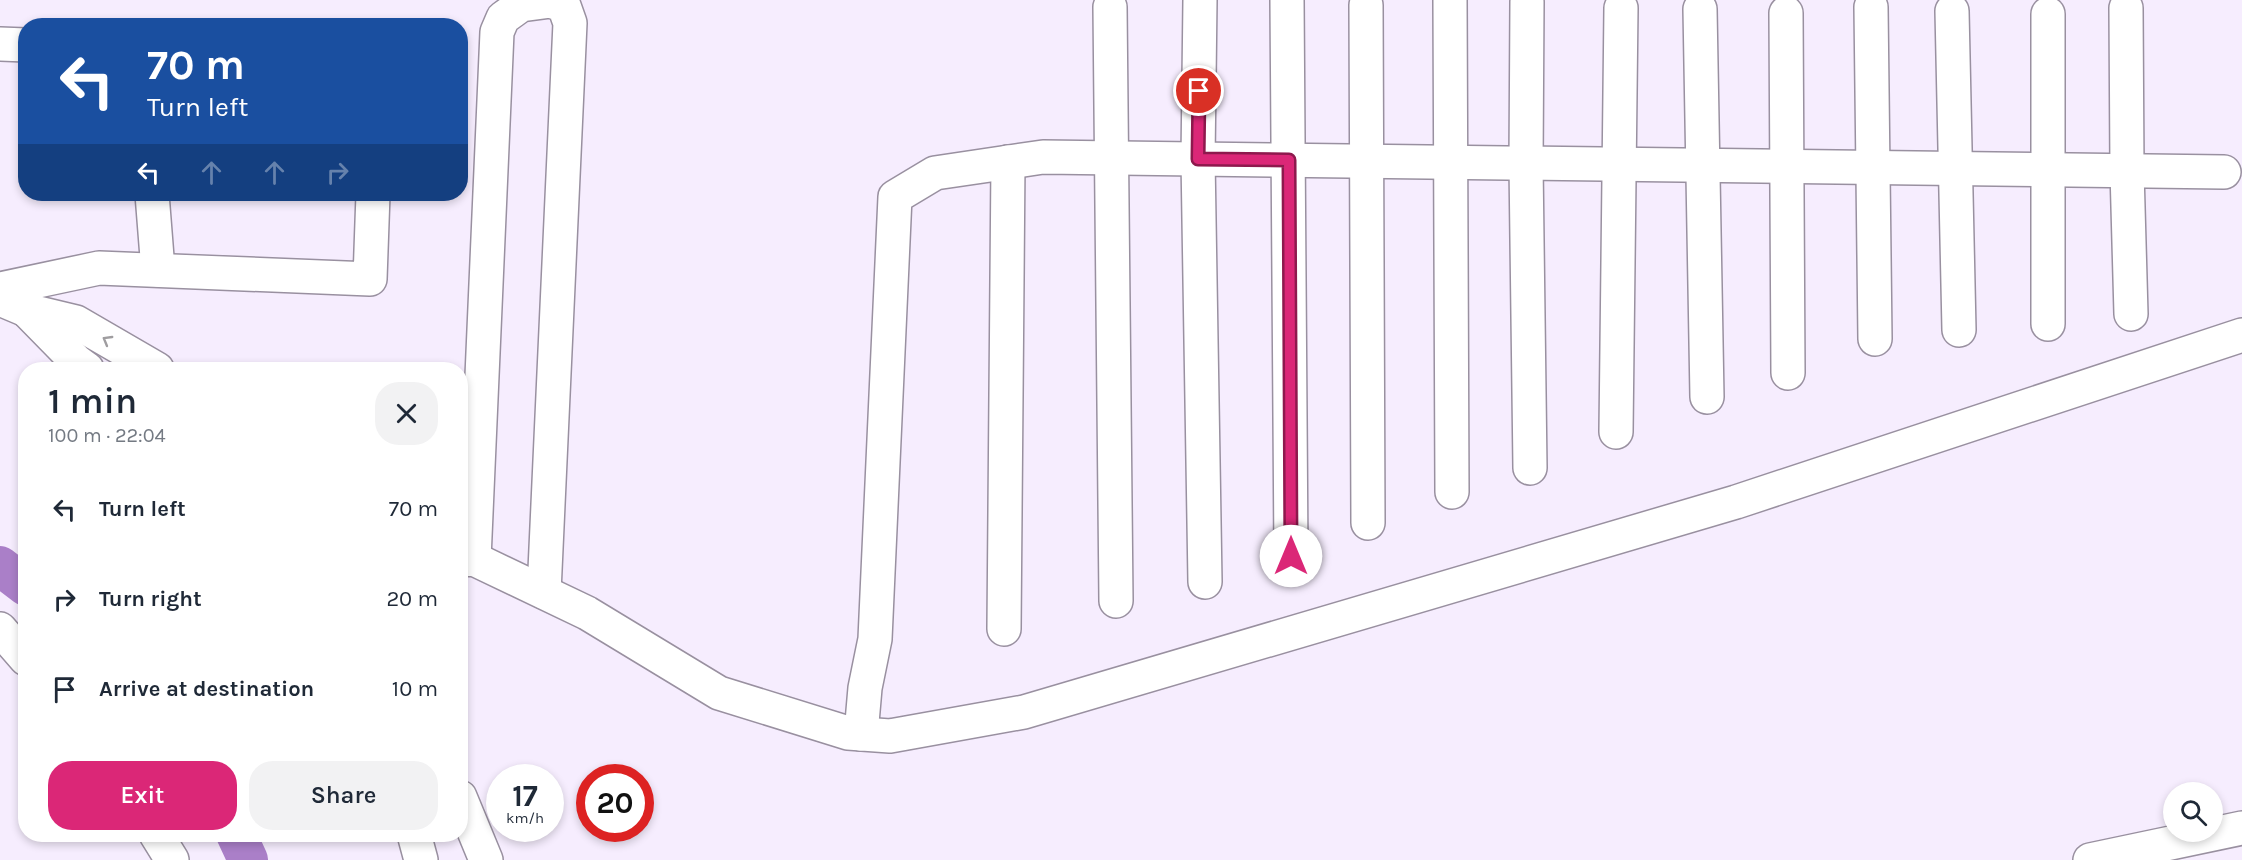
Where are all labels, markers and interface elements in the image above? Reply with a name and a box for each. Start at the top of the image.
text: 70 m [147,40,245,90]
icon: left [48,42,126,120]
pin [1173,65,1224,116]
icon: arrive [1182,74,1215,107]
text: Turn left [147,91,248,123]
icon: left [132,156,165,189]
icon: ahead [195,156,228,189]
icon: ahead [258,156,291,189]
icon: right [321,156,354,189]
one-way arrow [102,336,113,347]
text: 1 min [48,380,137,422]
button: close [375,382,438,445]
text: 100 m · 22:04 [48,424,166,447]
icon: left [48,493,81,526]
text: Turn left [99,496,186,522]
text: 70 m [389,496,438,522]
position arrow [1259,524,1323,588]
icon: right [48,583,81,616]
text: Turn right [99,586,202,612]
text: 20 m [386,586,438,612]
icon: arrive [48,673,81,706]
text: Arrive at destination [99,676,314,702]
text: 10 m [392,676,438,702]
button: Exit [48,761,237,830]
button: Share [249,761,438,830]
speed limit sign: 20 [576,764,654,842]
text: 17 [512,778,538,814]
map controls [2163,782,2223,842]
button: search [2163,782,2223,842]
text: km/h [506,809,544,827]

